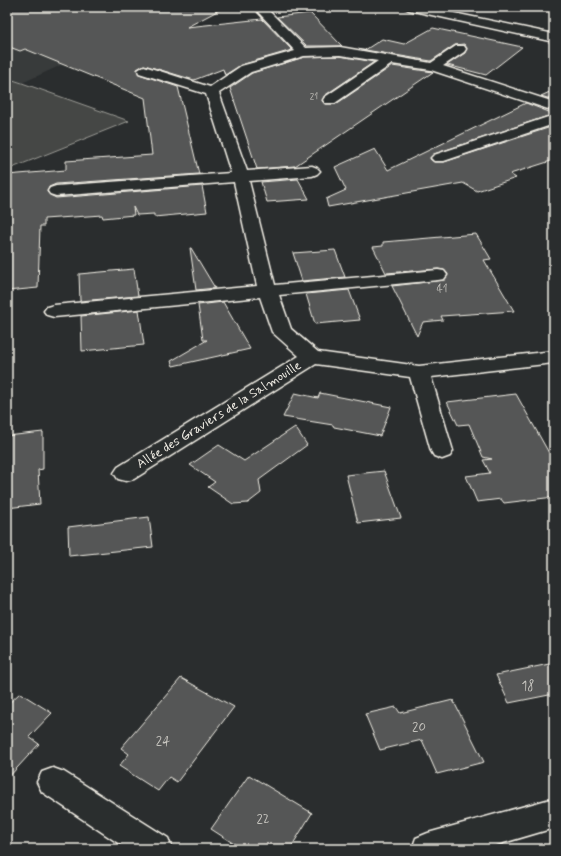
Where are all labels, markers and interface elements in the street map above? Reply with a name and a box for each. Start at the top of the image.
house number: 21 [310,91,318,102]
house number: 41 [436,282,448,296]
street label: Allée des Graviers de la Salmouille [133,357,305,473]
house number: 18 [522,678,534,695]
house number: 20 [412,719,426,736]
house number: 24 [156,733,170,750]
house number: 22 [256,811,270,828]

